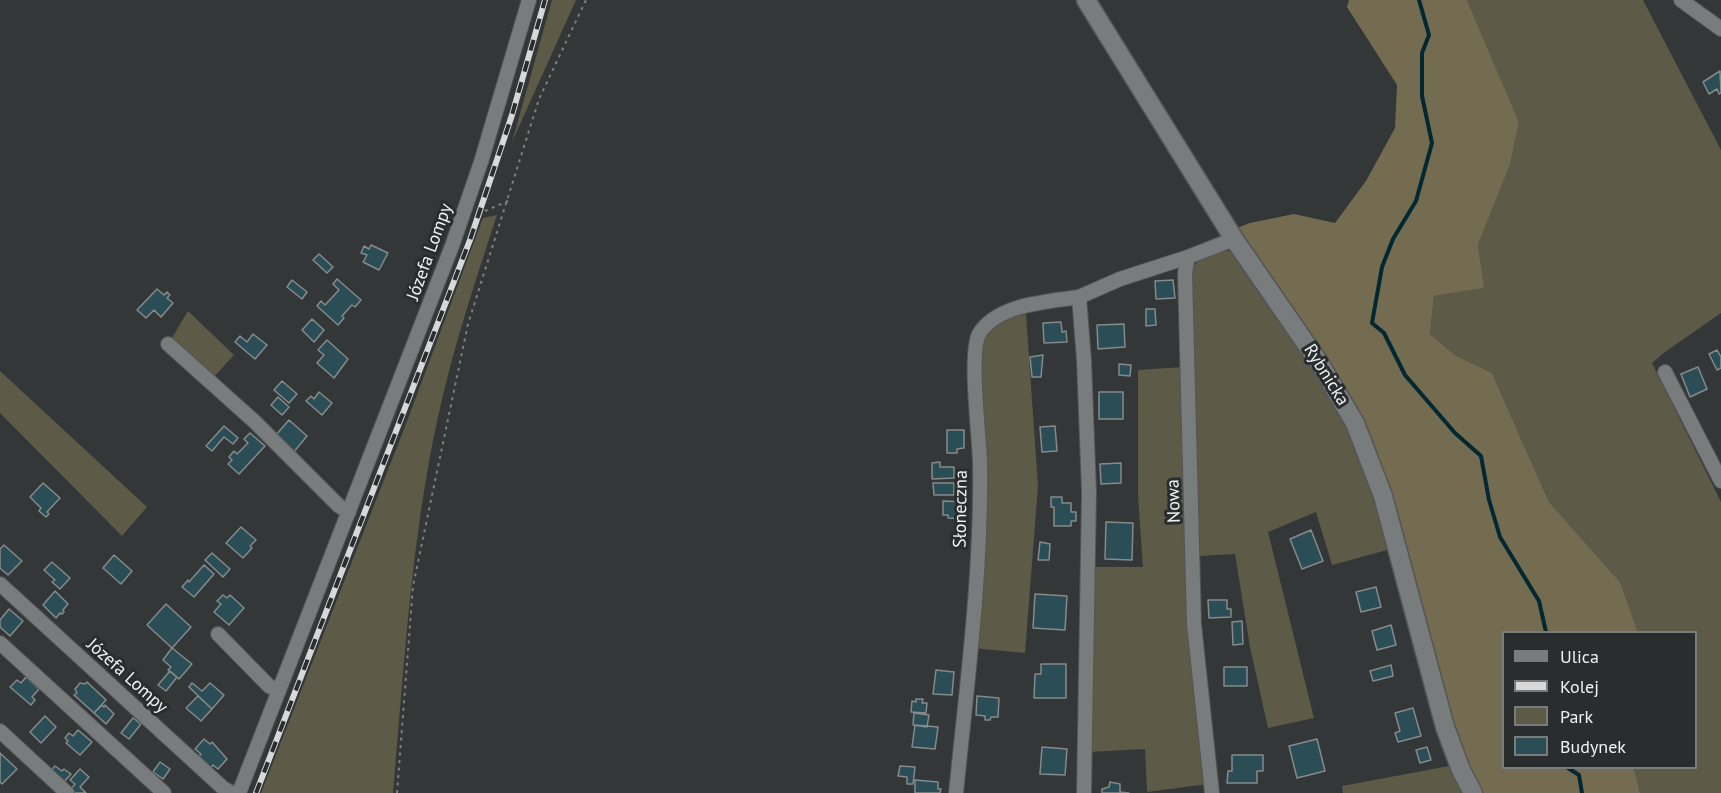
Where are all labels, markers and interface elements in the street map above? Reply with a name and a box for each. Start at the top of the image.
street label: Józefa Lompy [403,201,457,303]
street label: Rybnicka [1299,340,1353,410]
street label: Słoneczna [950,470,972,548]
street label: Nowa [1162,479,1186,523]
legend [1502,631,1697,769]
street label: Józefa Lompy [82,634,172,718]
text: Ulica [1560,645,1599,668]
text: Kolej [1560,675,1599,698]
text: Park [1560,705,1593,728]
text: Budynek [1560,735,1626,758]

